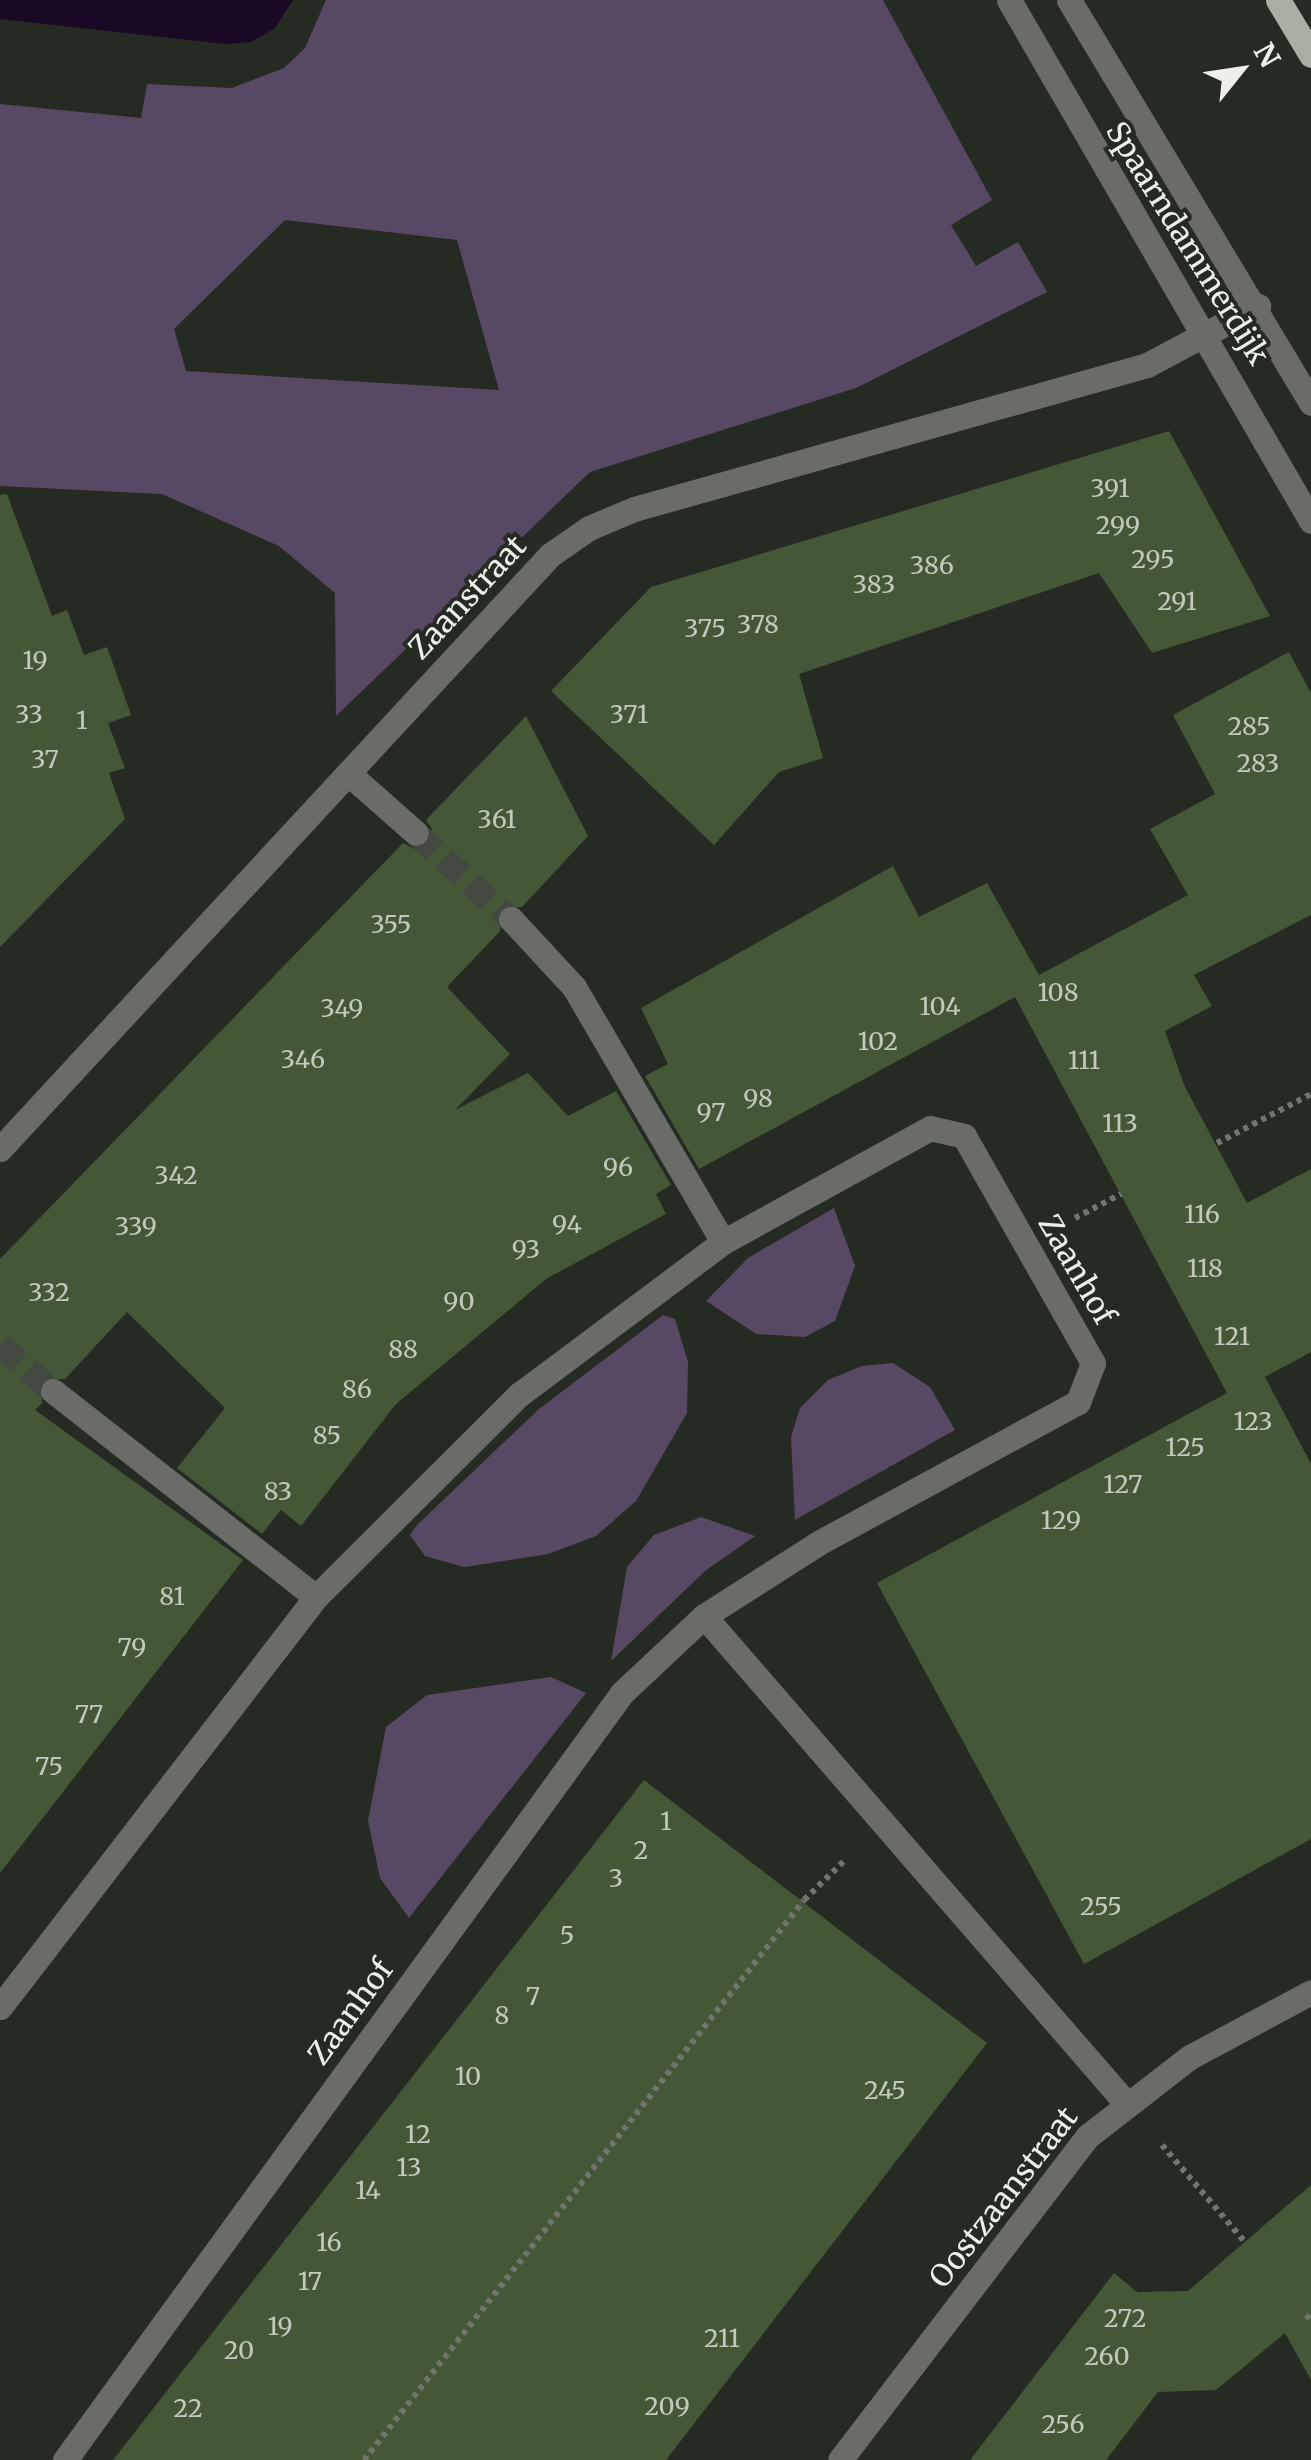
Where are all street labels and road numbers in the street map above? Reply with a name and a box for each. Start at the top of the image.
street label: Spaarndammerdijk [1099,115,1277,371]
street label: Zaanstraat [401,528,533,666]
street label: Zaanhof [1031,1208,1123,1330]
street label: Zaanhof [300,1953,400,2071]
street label: Oostzaanstraat [921,2100,1085,2294]

